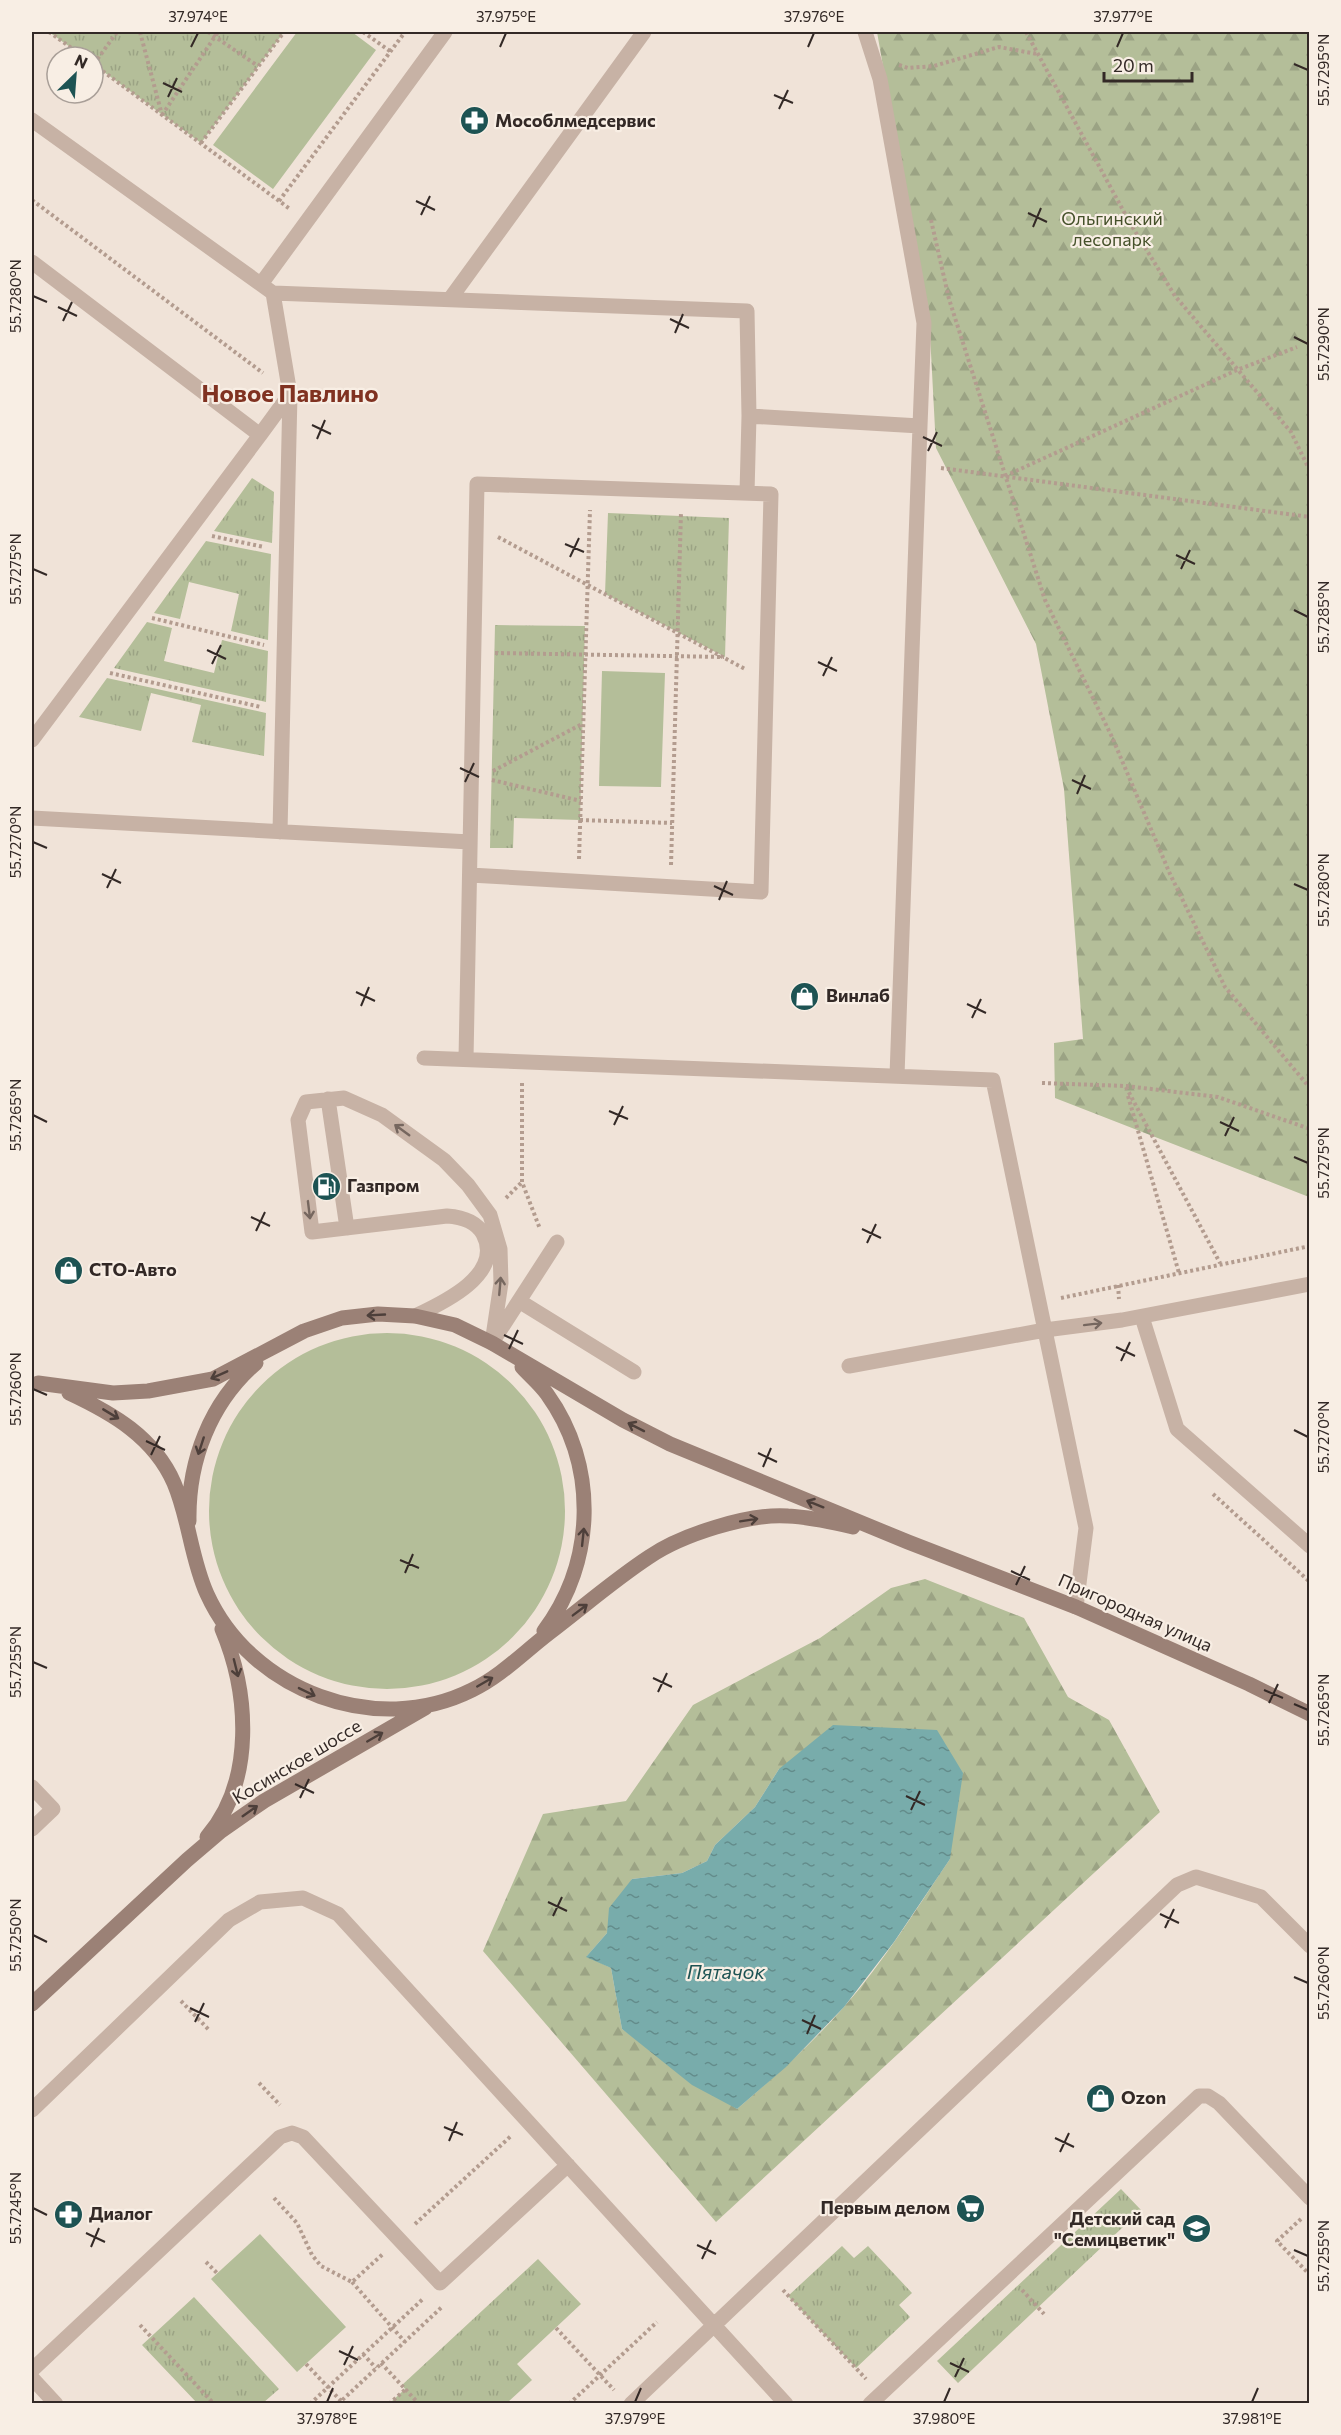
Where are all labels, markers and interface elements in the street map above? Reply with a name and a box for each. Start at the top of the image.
text: 37.974°E [168,7,228,25]
text: 37.975°E [476,7,536,25]
text: 37.976°E [784,7,844,25]
text: 37.977°E [1093,7,1153,25]
text: 55.7295°N [1314,34,1332,106]
north arrow [45,45,105,105]
scale bar [1104,45,1192,83]
text: N [72,50,91,72]
text: 20 m [1113,54,1154,76]
pharmacy icon: Мособлмедсервис [458,105,490,137]
place label: Мособлмедсервис [495,109,656,131]
park label: Ольгинский лесопарк [1061,207,1163,250]
text: 55.7280°N [6,259,24,333]
text: 55.7290°N [1314,307,1332,381]
district label: Новое Павлино [201,378,379,407]
text: 55.7275°N [6,533,24,605]
text: 55.7285°N [1314,581,1332,653]
text: 55.7270°N [6,806,24,878]
text: 55.7280°N [1314,853,1332,927]
shop icon: Винлаб [789,980,821,1012]
place label: Винлаб [826,984,890,1006]
text: 55.7265°N [6,1079,24,1151]
one-way arrow [395,1124,411,1136]
text: 55.7275°N [1314,1127,1332,1199]
fuel station icon: Газпром [310,1170,342,1202]
place label: Газпром [347,1174,419,1196]
one-way arrow [304,1199,315,1219]
shop icon: СТО-Авто [52,1254,84,1286]
place label: СТО-Авто [89,1258,177,1280]
one-way arrow [495,1276,506,1296]
one-way arrow [366,1309,386,1320]
one-way arrow [1083,1318,1103,1329]
text: 55.7260°N [6,1352,24,1426]
one-way arrow [211,1370,229,1381]
text: 55.7270°N [1314,1401,1332,1473]
one-way arrow [102,1409,119,1421]
one-way arrow [627,1420,645,1432]
one-way arrow [194,1436,205,1455]
one-way arrow [806,1498,824,1509]
one-way arrow [739,1515,759,1526]
one-way arrow [578,1527,589,1547]
street label: Пригородная улица [1055,1568,1216,1656]
one-way arrow [571,1603,587,1616]
text: 55.7255°N [6,1626,24,1698]
one-way arrow [230,1659,242,1678]
text: 55.7265°N [1314,1674,1332,1746]
one-way arrow [476,1676,493,1688]
one-way arrow [298,1686,316,1698]
street label: Косинское шоссе [228,1714,365,1808]
one-way arrow [365,1731,383,1742]
one-way arrow [242,1805,258,1817]
text: 55.7250°N [6,1898,24,1972]
text: 55.7260°N [1314,1946,1332,2020]
water label: Пятачок [687,1959,767,1983]
shop icon: Ozon [1084,2082,1116,2114]
place label: Ozon [1121,2086,1166,2108]
text: 55.7245°N [6,2172,24,2244]
supermarket icon: Первым делом [955,2192,987,2224]
place label: Первым делом [821,2196,950,2218]
pharmacy icon: Диалог [52,2198,84,2230]
place label: Диалог [89,2202,153,2224]
place label: Детский сад "Семицветик" [1054,2207,1175,2250]
school or university icon: Детский сад "Семицветик" [1180,2213,1212,2245]
text: 55.7255°N [1314,2220,1332,2292]
text: 37.978°E [297,2409,357,2427]
text: 37.979°E [605,2409,665,2427]
text: 37.980°E [913,2409,975,2427]
text: 37.981°E [1222,2409,1282,2427]

